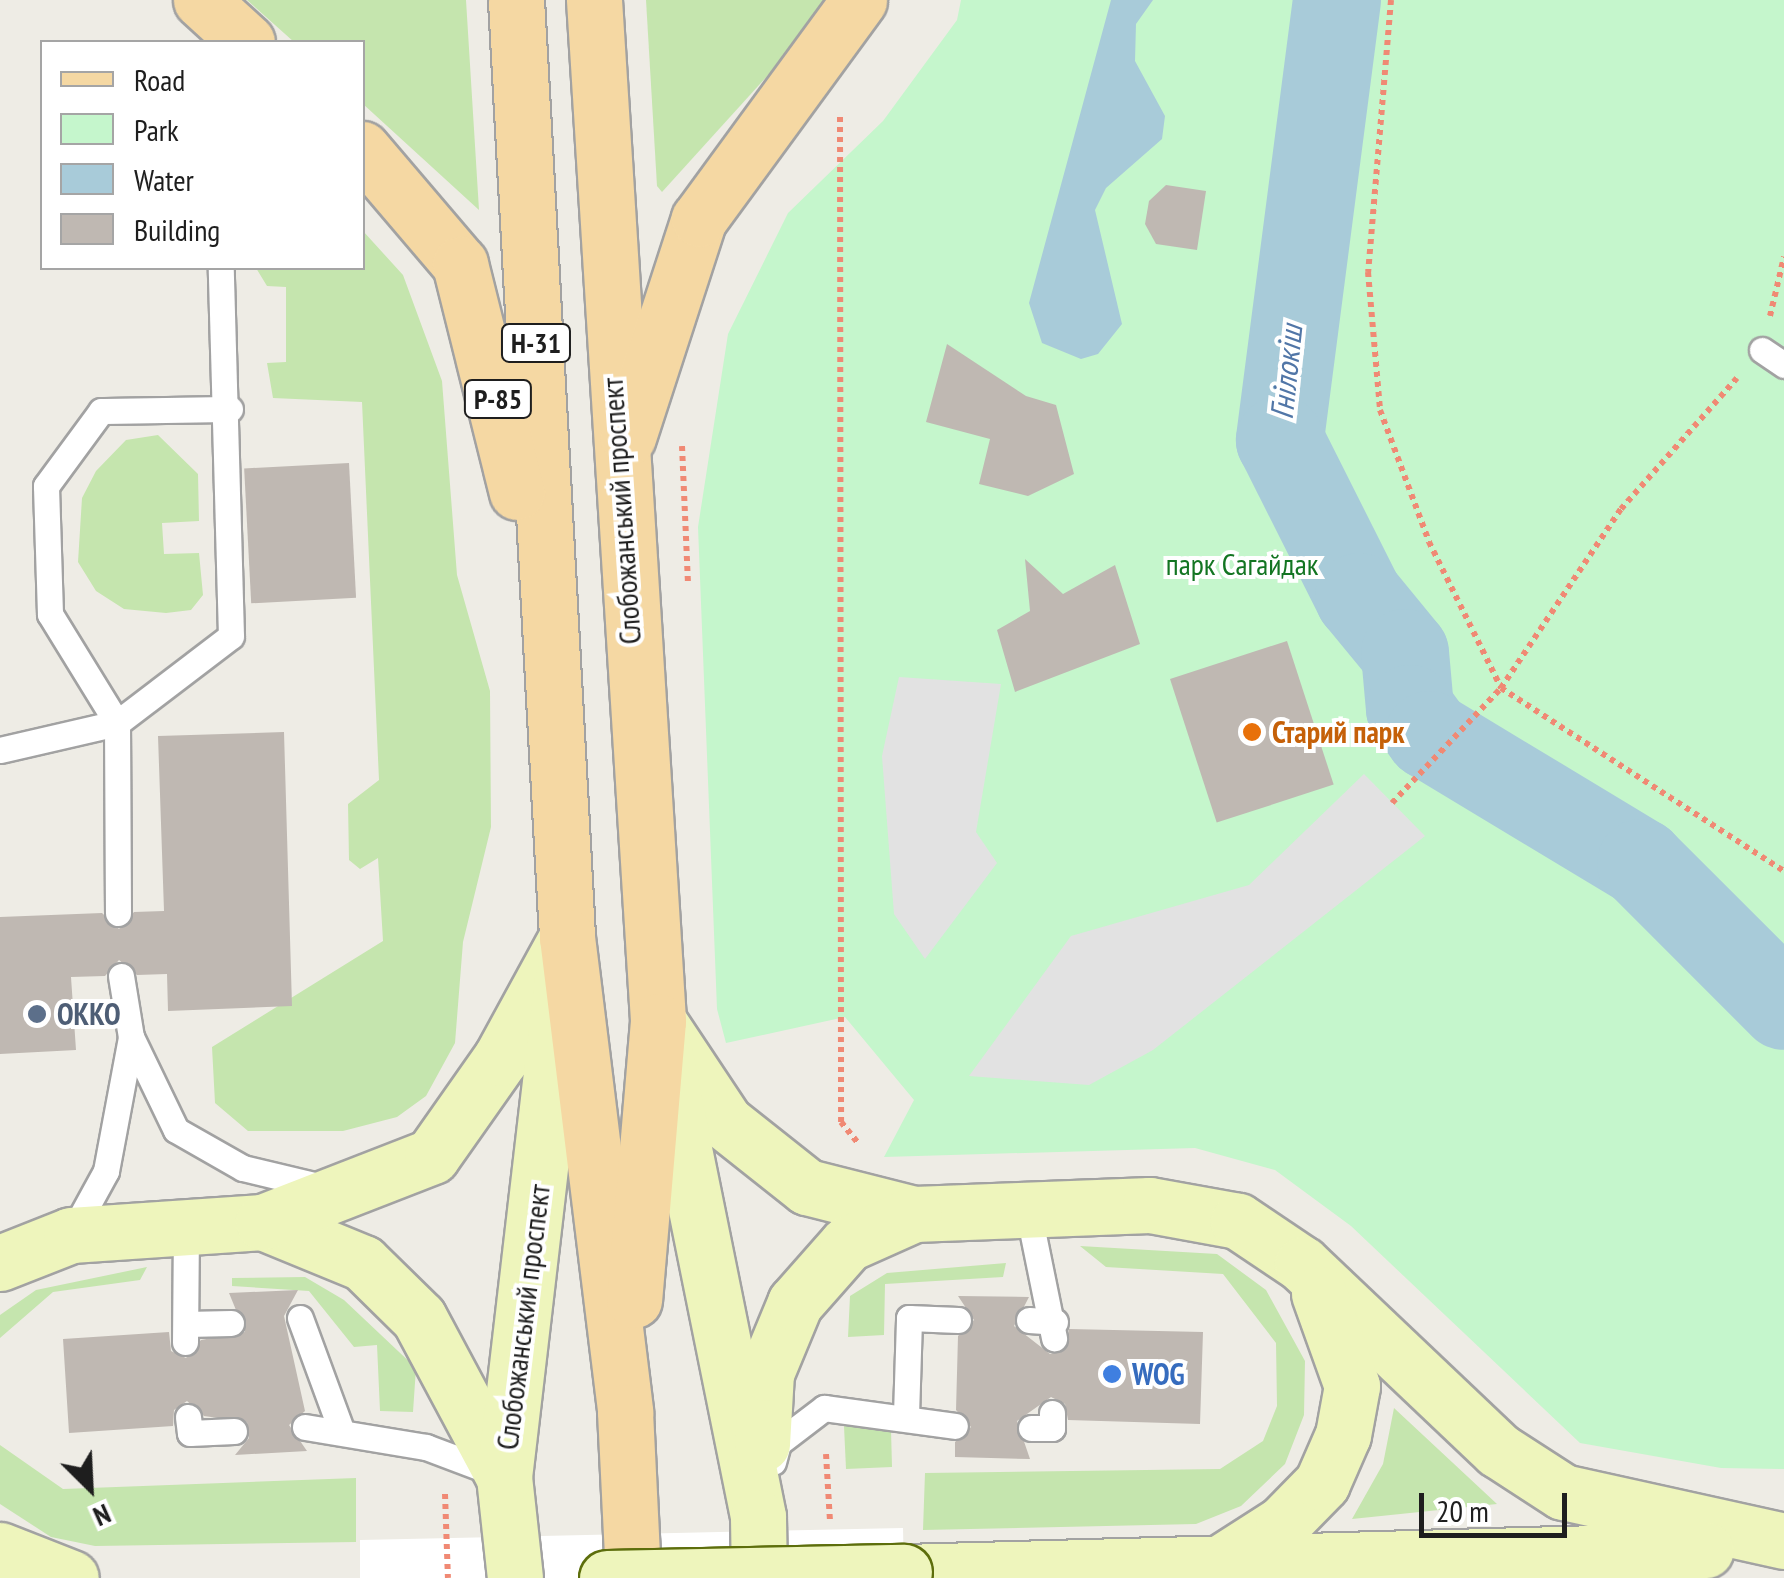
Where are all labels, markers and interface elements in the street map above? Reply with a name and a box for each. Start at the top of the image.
legend [40,40,365,270]
text: Road [134,60,185,99]
text: Park [134,110,179,149]
text: Water [134,160,194,199]
text: Building [134,210,220,249]
road number: Н-31 [498,320,574,366]
water label: Гнілокіш [1262,323,1310,421]
road number: Р-85 [463,376,533,422]
street label: Слобожанський проспект [594,377,648,645]
park label: парк Сагайдак [1166,546,1318,582]
place label: Старий парк [1272,714,1404,750]
marker: Старий парк [1241,721,1263,743]
place label: ОККО [57,996,121,1032]
marker: ОККО [26,1003,48,1025]
street label: Слобожанський проспект [489,1182,557,1452]
place label: WOG [1132,1356,1185,1392]
marker: WOG [1101,1363,1123,1385]
north arrow [40,1438,140,1538]
scale bar [1424,1473,1572,1535]
text: 20 m [1436,1491,1489,1530]
text: N [88,1496,117,1536]

